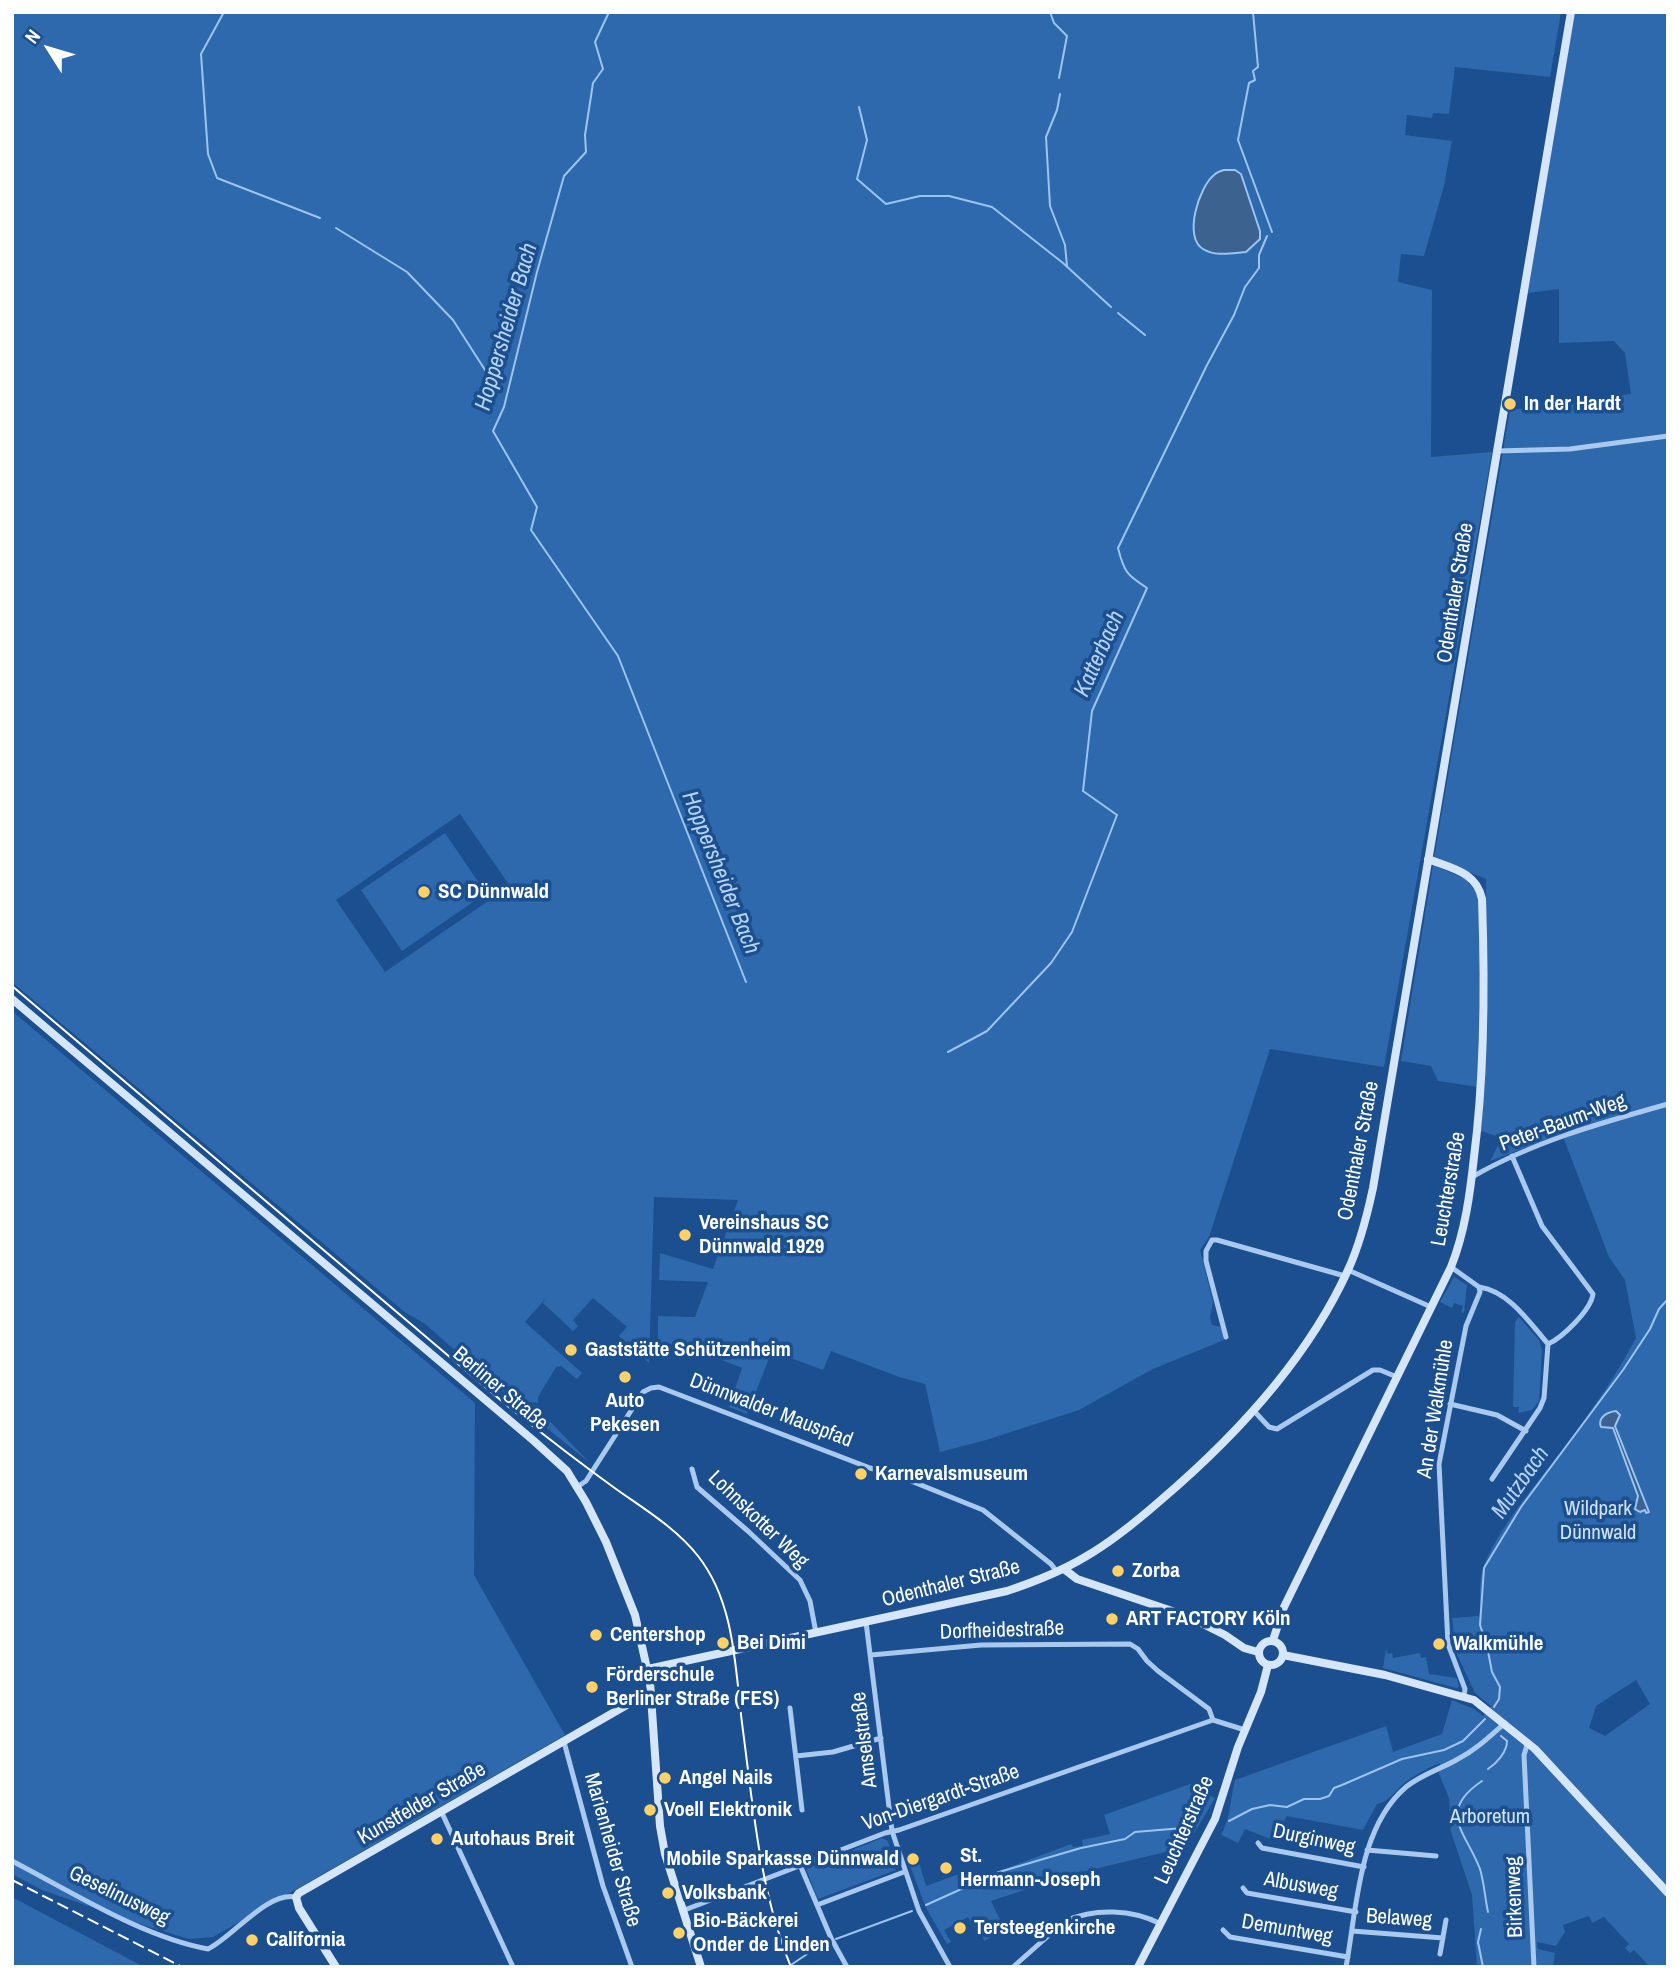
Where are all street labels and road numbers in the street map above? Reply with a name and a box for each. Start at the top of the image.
street label: Odenthaler Straße [1432,521,1480,665]
street label: Odenthaler Straße [1333,1079,1385,1223]
street label: Peter-Baum-Weg [1496,1088,1630,1158]
street label: Leuchterstraße [1427,1130,1471,1248]
street label: An der Walkmühle [1413,1338,1459,1480]
street label: Berliner Straße [447,1342,553,1436]
street label: Dünnwalder Mauspfad [686,1368,856,1454]
street label: Lohnskotter Weg [703,1466,813,1574]
street label: Odenthaler Straße [879,1555,1023,1613]
street label: Dorfheidestraße [939,1616,1065,1646]
street label: Amselstraße [847,1691,883,1789]
street label: Kunstfelder Straße [354,1757,490,1851]
street label: Von-Diergardt-Straße [859,1759,1023,1837]
street label: Marienheider Straße [578,1770,646,1930]
street label: Leuchterstraße [1150,1772,1220,1888]
street label: Durginweg [1271,1819,1357,1861]
street label: Birkenweg [1501,1856,1529,1938]
street label: Geselinusweg [64,1861,174,1931]
street label: Albusweg [1262,1867,1340,1905]
street label: Belaweg [1365,1904,1433,1934]
street label: Demuntweg [1240,1910,1334,1950]

